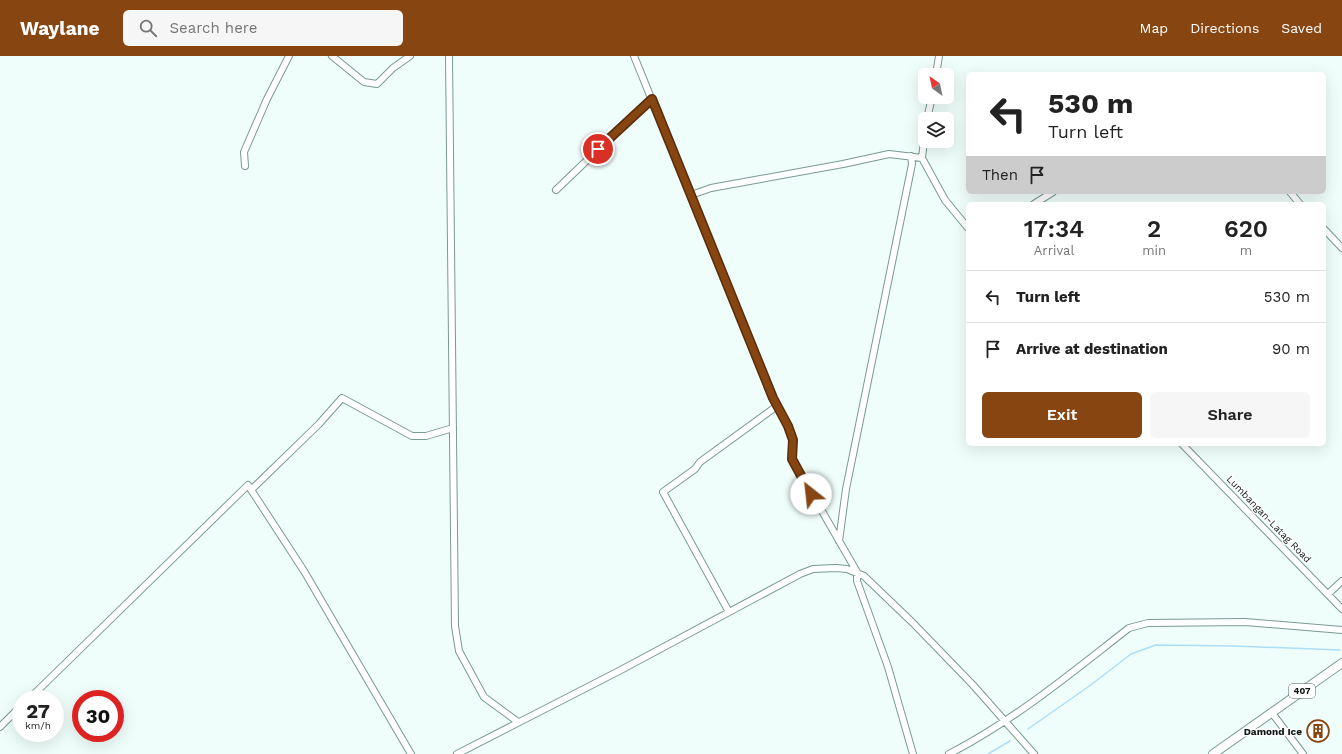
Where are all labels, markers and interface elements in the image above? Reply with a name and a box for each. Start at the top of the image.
search box [123,10,403,46]
text: Waylane [20,17,99,40]
icon: search [137,17,159,39]
text: Search here [169,19,257,37]
text: Map [1140,20,1168,36]
text: Directions [1190,20,1259,36]
text: Saved [1281,20,1322,36]
north arrow [918,68,954,104]
map controls [918,68,954,148]
text: 530 m [1048,87,1133,120]
icon: left [982,88,1034,140]
button: layers [918,112,954,148]
text: Turn left [1048,121,1123,142]
pin [581,132,615,166]
icon: arrive [587,138,609,160]
icon: arrive [1026,164,1048,186]
text: Then [982,166,1018,184]
text: 17:34 [1024,215,1084,243]
text: 2 [1147,215,1161,243]
text: 620 [1224,215,1268,243]
text: Arrival [1034,243,1074,258]
text: min [1142,243,1166,258]
text: m [1240,243,1252,258]
icon: left [982,286,1004,308]
text: Turn left [1016,288,1080,306]
text: 530 m [1264,288,1310,306]
icon: arrive [982,338,1004,360]
text: Arrive at destination [1016,340,1168,358]
text: 90 m [1272,340,1310,358]
button: Exit [982,392,1142,438]
button: Share [1150,392,1310,438]
position arrow [790,473,832,515]
street label: Lumbangan-Latag Road [1225,473,1313,565]
road number: 407 [1289,684,1315,698]
speed limit sign: 30 [72,690,124,742]
text: 27 [26,699,50,723]
building icon: Damond Ice [1305,718,1331,744]
text: km/h [25,720,51,731]
place label: Damond Ice [1244,726,1302,737]

